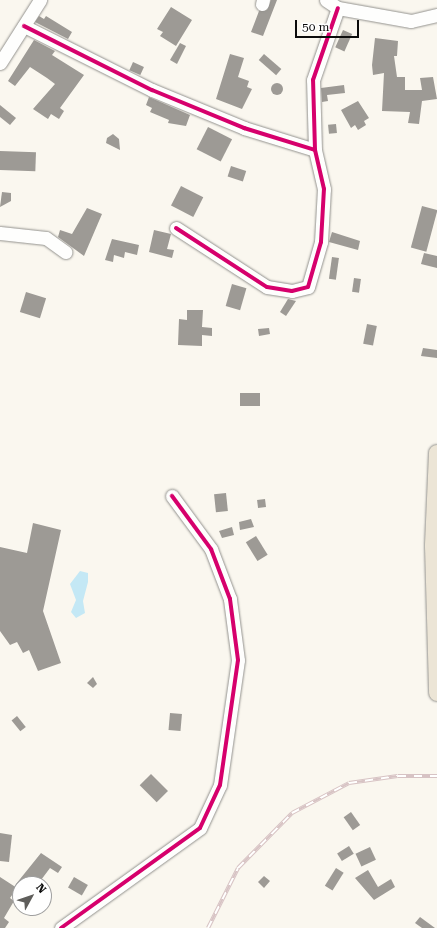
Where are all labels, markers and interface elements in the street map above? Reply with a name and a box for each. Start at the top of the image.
scale bar [297,12,361,38]
text: 50 m [302,20,329,34]
north arrow [12,876,52,916]
text: N [33,881,49,896]

